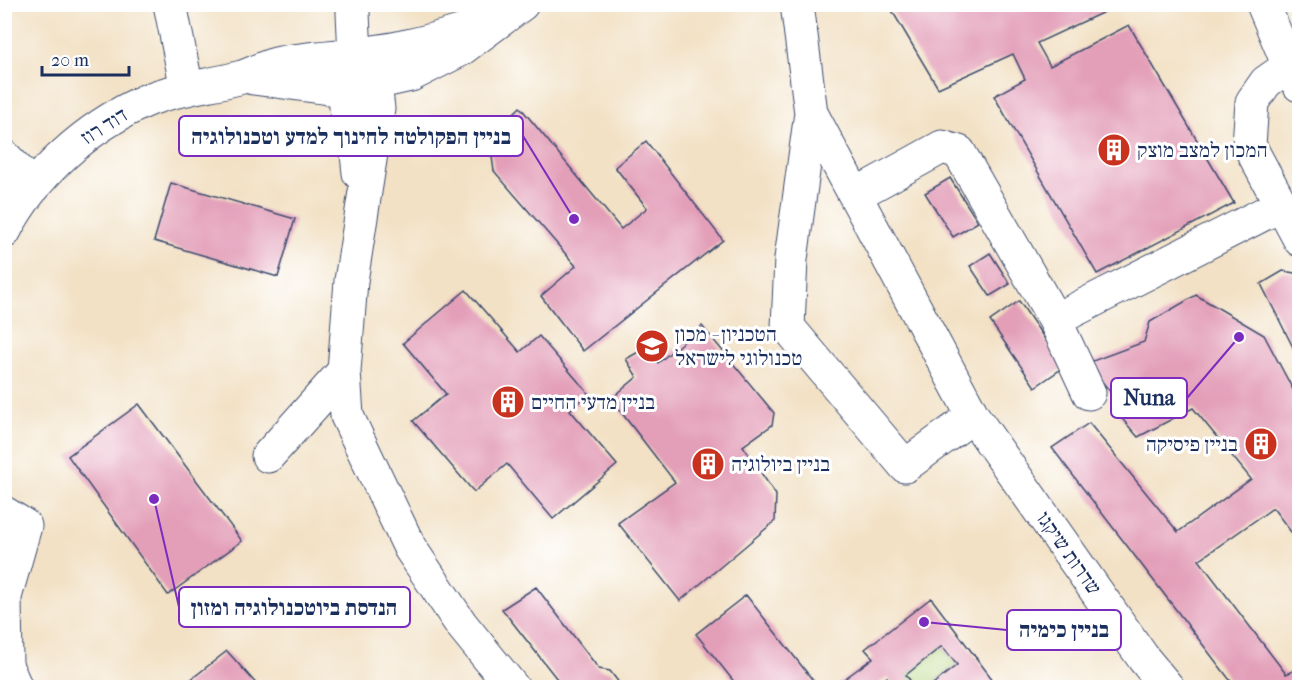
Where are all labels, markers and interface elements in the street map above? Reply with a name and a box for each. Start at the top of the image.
scale bar [42,39,129,77]
text: 20 m [51,50,89,71]
street label: דוד רוז [76,102,132,150]
callout: בניין הפקולטה לחינוך למדע וטכנולוגיה [179,116,523,156]
text: בניין הפקולטה לחינוך למדע וטכנולוגיה [191,124,511,150]
building icon: המכון למצב מוצק [1096,132,1132,168]
place label: המכון למצב מוצק [1137,138,1268,162]
place label: הטכניון - מכון טכנולוגי לישראל [675,322,802,370]
school or university icon: הטכניון - מכון טכנולוגי לישראל [634,328,670,364]
callout: Nuna [1111,378,1187,418]
building icon: בניין מדעי החיים [490,384,526,420]
text: Nuna [1123,385,1176,411]
place label: בניין מדעי החיים [531,390,655,414]
building icon: בניין פיסיקה [1243,426,1279,462]
place label: בניין פיסיקה [1146,432,1238,456]
building icon: בניין ביולוגיה [690,446,726,482]
place label: בניין ביולוגיה [731,452,830,476]
street label: שדרות שיקגו [1032,507,1106,599]
callout: הנדסת ביוטכנולוגיה ומזון [179,587,410,627]
text: הנדסת ביוטכנולוגיה ומזון [191,595,397,621]
callout: בניין כימיה [1007,610,1121,650]
text: בניין כימיה [1019,617,1110,643]

